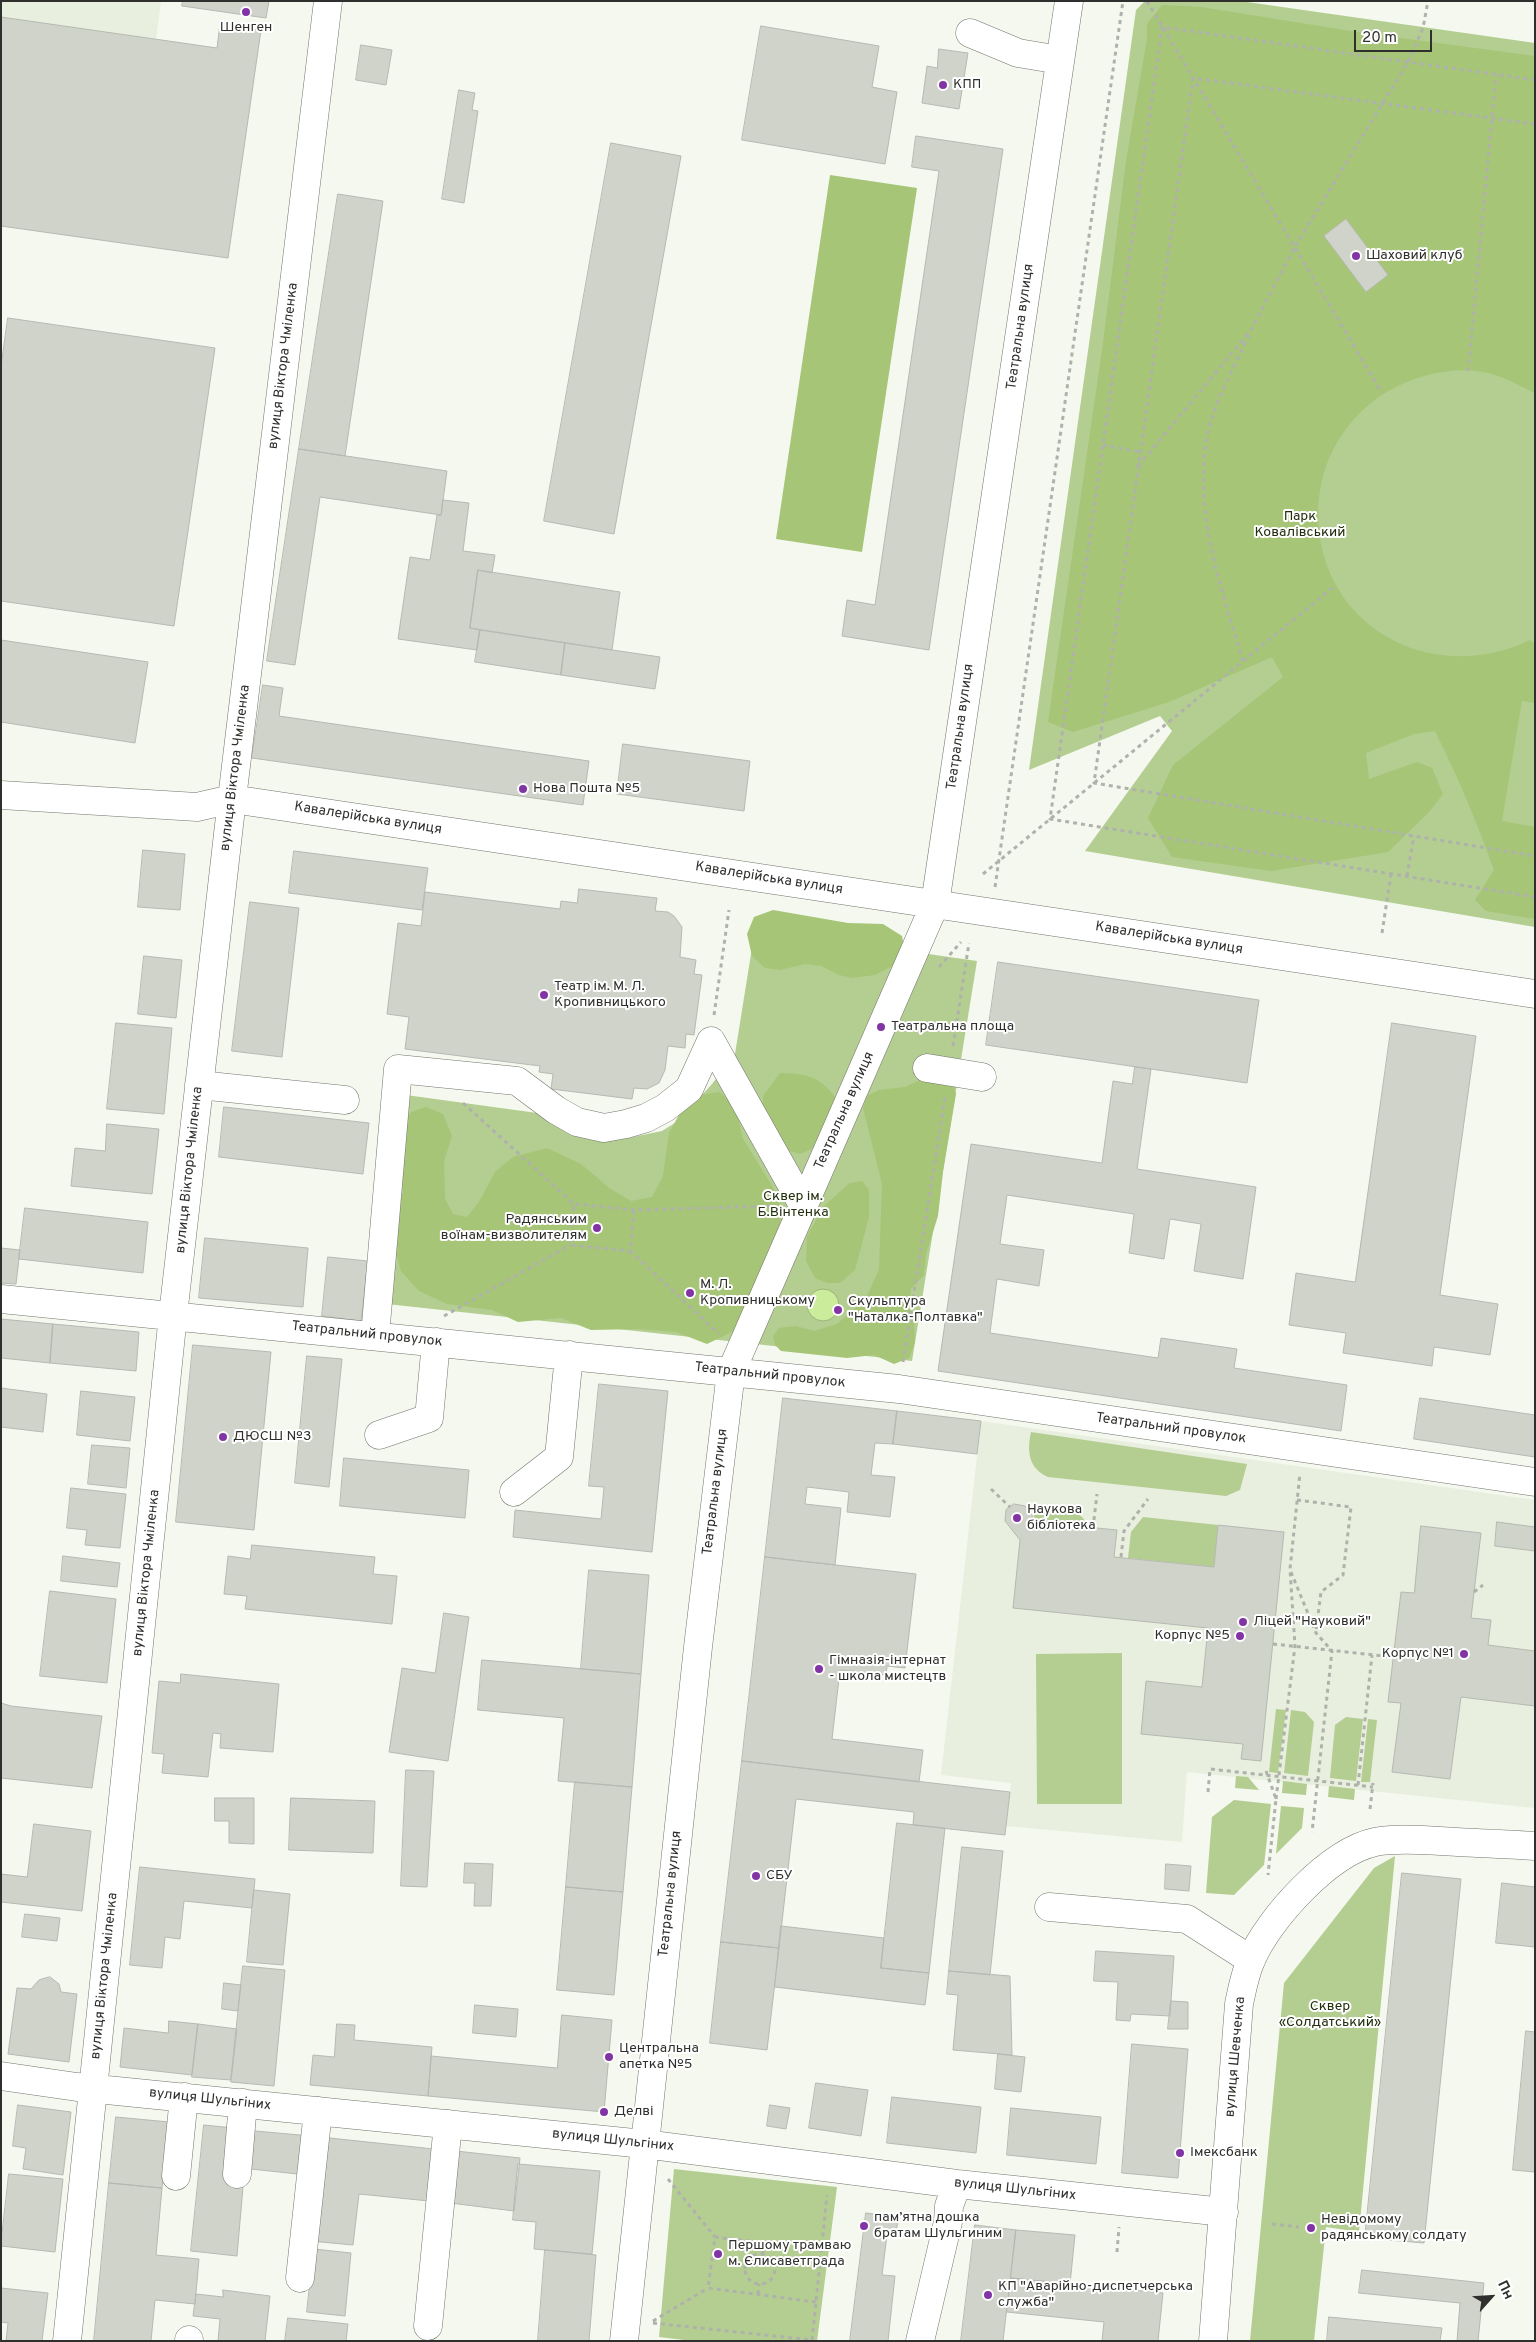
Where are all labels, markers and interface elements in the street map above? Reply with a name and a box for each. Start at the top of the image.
marker: Шенген [240,6,252,18]
place label: Шенген [220,20,272,36]
scale bar [1356,20,1434,52]
text: 20 m [1362,29,1397,48]
place label: КПП [953,77,981,93]
marker: КПП [937,79,949,91]
place label: Шаховий клуб [1366,248,1463,264]
marker: Шаховий клуб [1350,250,1362,262]
street label: Театральна вулиця [1004,263,1038,391]
street label: вулиця Віктора Чміленка [265,282,303,450]
park label: Парк Ковалівський [1254,509,1346,542]
street label: Театральна вулиця [944,663,978,791]
street label: вулиця Віктора Чміленка [217,684,255,852]
place label: Нова Пошта №5 [533,781,640,797]
marker: Нова Пошта №5 [517,783,529,795]
street label: Кавалерійська вулиця [293,799,443,839]
street label: Кавалерійська вулиця [694,859,844,899]
street label: Кавалерійська вулиця [1094,919,1244,959]
place label: Театр ім. М. Л. Кропивницького [554,979,666,1012]
marker: Театр ім. М. Л. Кропивницького [538,989,550,1001]
place label: Театральна площа [891,1019,1014,1035]
marker: Театральна площа [875,1021,887,1033]
street label: Театральна вулиця [811,1050,879,1172]
street label: вулиця Віктора Чміленка [173,1086,207,1254]
park label: Сквер ім. Б.Вінтенка [757,1189,829,1222]
place label: Радянським воїнам-визволителям [441,1212,587,1244]
marker: Радянським воїнам-визволителям [591,1222,603,1234]
place label: М. Л. Кропивницькому [700,1277,815,1310]
marker: М. Л. Кропивницькому [684,1287,696,1299]
place label: Скульптура "Наталка-Полтавка" [848,1294,983,1326]
marker: Скульптура "Наталка-Полтавка" [832,1304,844,1316]
street label: Театральний провулок [291,1319,443,1351]
street label: Театральний провулок [694,1360,846,1392]
street label: Театральний провулок [1095,1410,1247,1448]
street label: Театральна вулиця [700,1428,732,1556]
place label: ДЮСШ №3 [233,1429,311,1445]
marker: ДЮСШ №3 [217,1431,229,1443]
street label: вулиця Віктора Чміленка [130,1489,164,1657]
place label: Наукова бібліотека [1027,1502,1096,1534]
marker: Наукова бібліотека [1011,1512,1023,1524]
place label: Ліцей "Науковий" [1253,1614,1371,1630]
marker: Ліцей "Науковий" [1237,1616,1249,1628]
place label: Корпус №5 [1154,1628,1230,1644]
marker: Корпус №5 [1234,1630,1246,1642]
place label: Корпус №1 [1382,1646,1454,1662]
marker: Корпус №1 [1458,1648,1470,1660]
place label: Гімназія-інтернат - школа мистецтв [829,1653,946,1685]
marker: Гімназія-інтернат - школа мистецтв [813,1663,825,1675]
street label: Театральна вулиця [656,1830,686,1958]
place label: СБУ [766,1868,793,1884]
marker: СБУ [750,1870,762,1882]
street label: вулиця Віктора Чміленка [88,1892,122,2060]
street label: вулиця Шевченка [1222,1996,1250,2118]
park label: Сквер «Солдатський» [1279,1999,1381,2031]
place label: Центральна апетка №5 [619,2041,699,2074]
marker: Центральна апетка №5 [603,2051,615,2063]
street label: вулиця Шульгіних [148,2085,272,2115]
place label: Делві [614,2104,654,2120]
marker: Делві [598,2106,610,2118]
street label: вулиця Шульгіних [551,2126,675,2156]
place label: Імексбанк [1190,2145,1258,2161]
marker: Імексбанк [1174,2147,1186,2159]
street label: вулиця Шульгіних [953,2175,1077,2205]
place label: пам’ятна дошка братам Шульгиним [874,2210,1002,2242]
place label: Невідомому радянському солдату [1321,2212,1467,2244]
marker: пам’ятна дошка братам Шульгиним [858,2220,870,2232]
marker: Невідомому радянському солдату [1305,2222,1317,2234]
place label: Першому трамваю м. Єлисаветграда [728,2238,851,2270]
marker: Першому трамваю м. Єлисаветграда [712,2248,724,2260]
north arrow [1466,2272,1516,2322]
text: Пн [1493,2278,1517,2302]
place label: КП "Аварійно-диспетчерська служба" [998,2279,1193,2312]
marker: КП "Аварійно-диспетчерська служба" [982,2289,994,2301]

